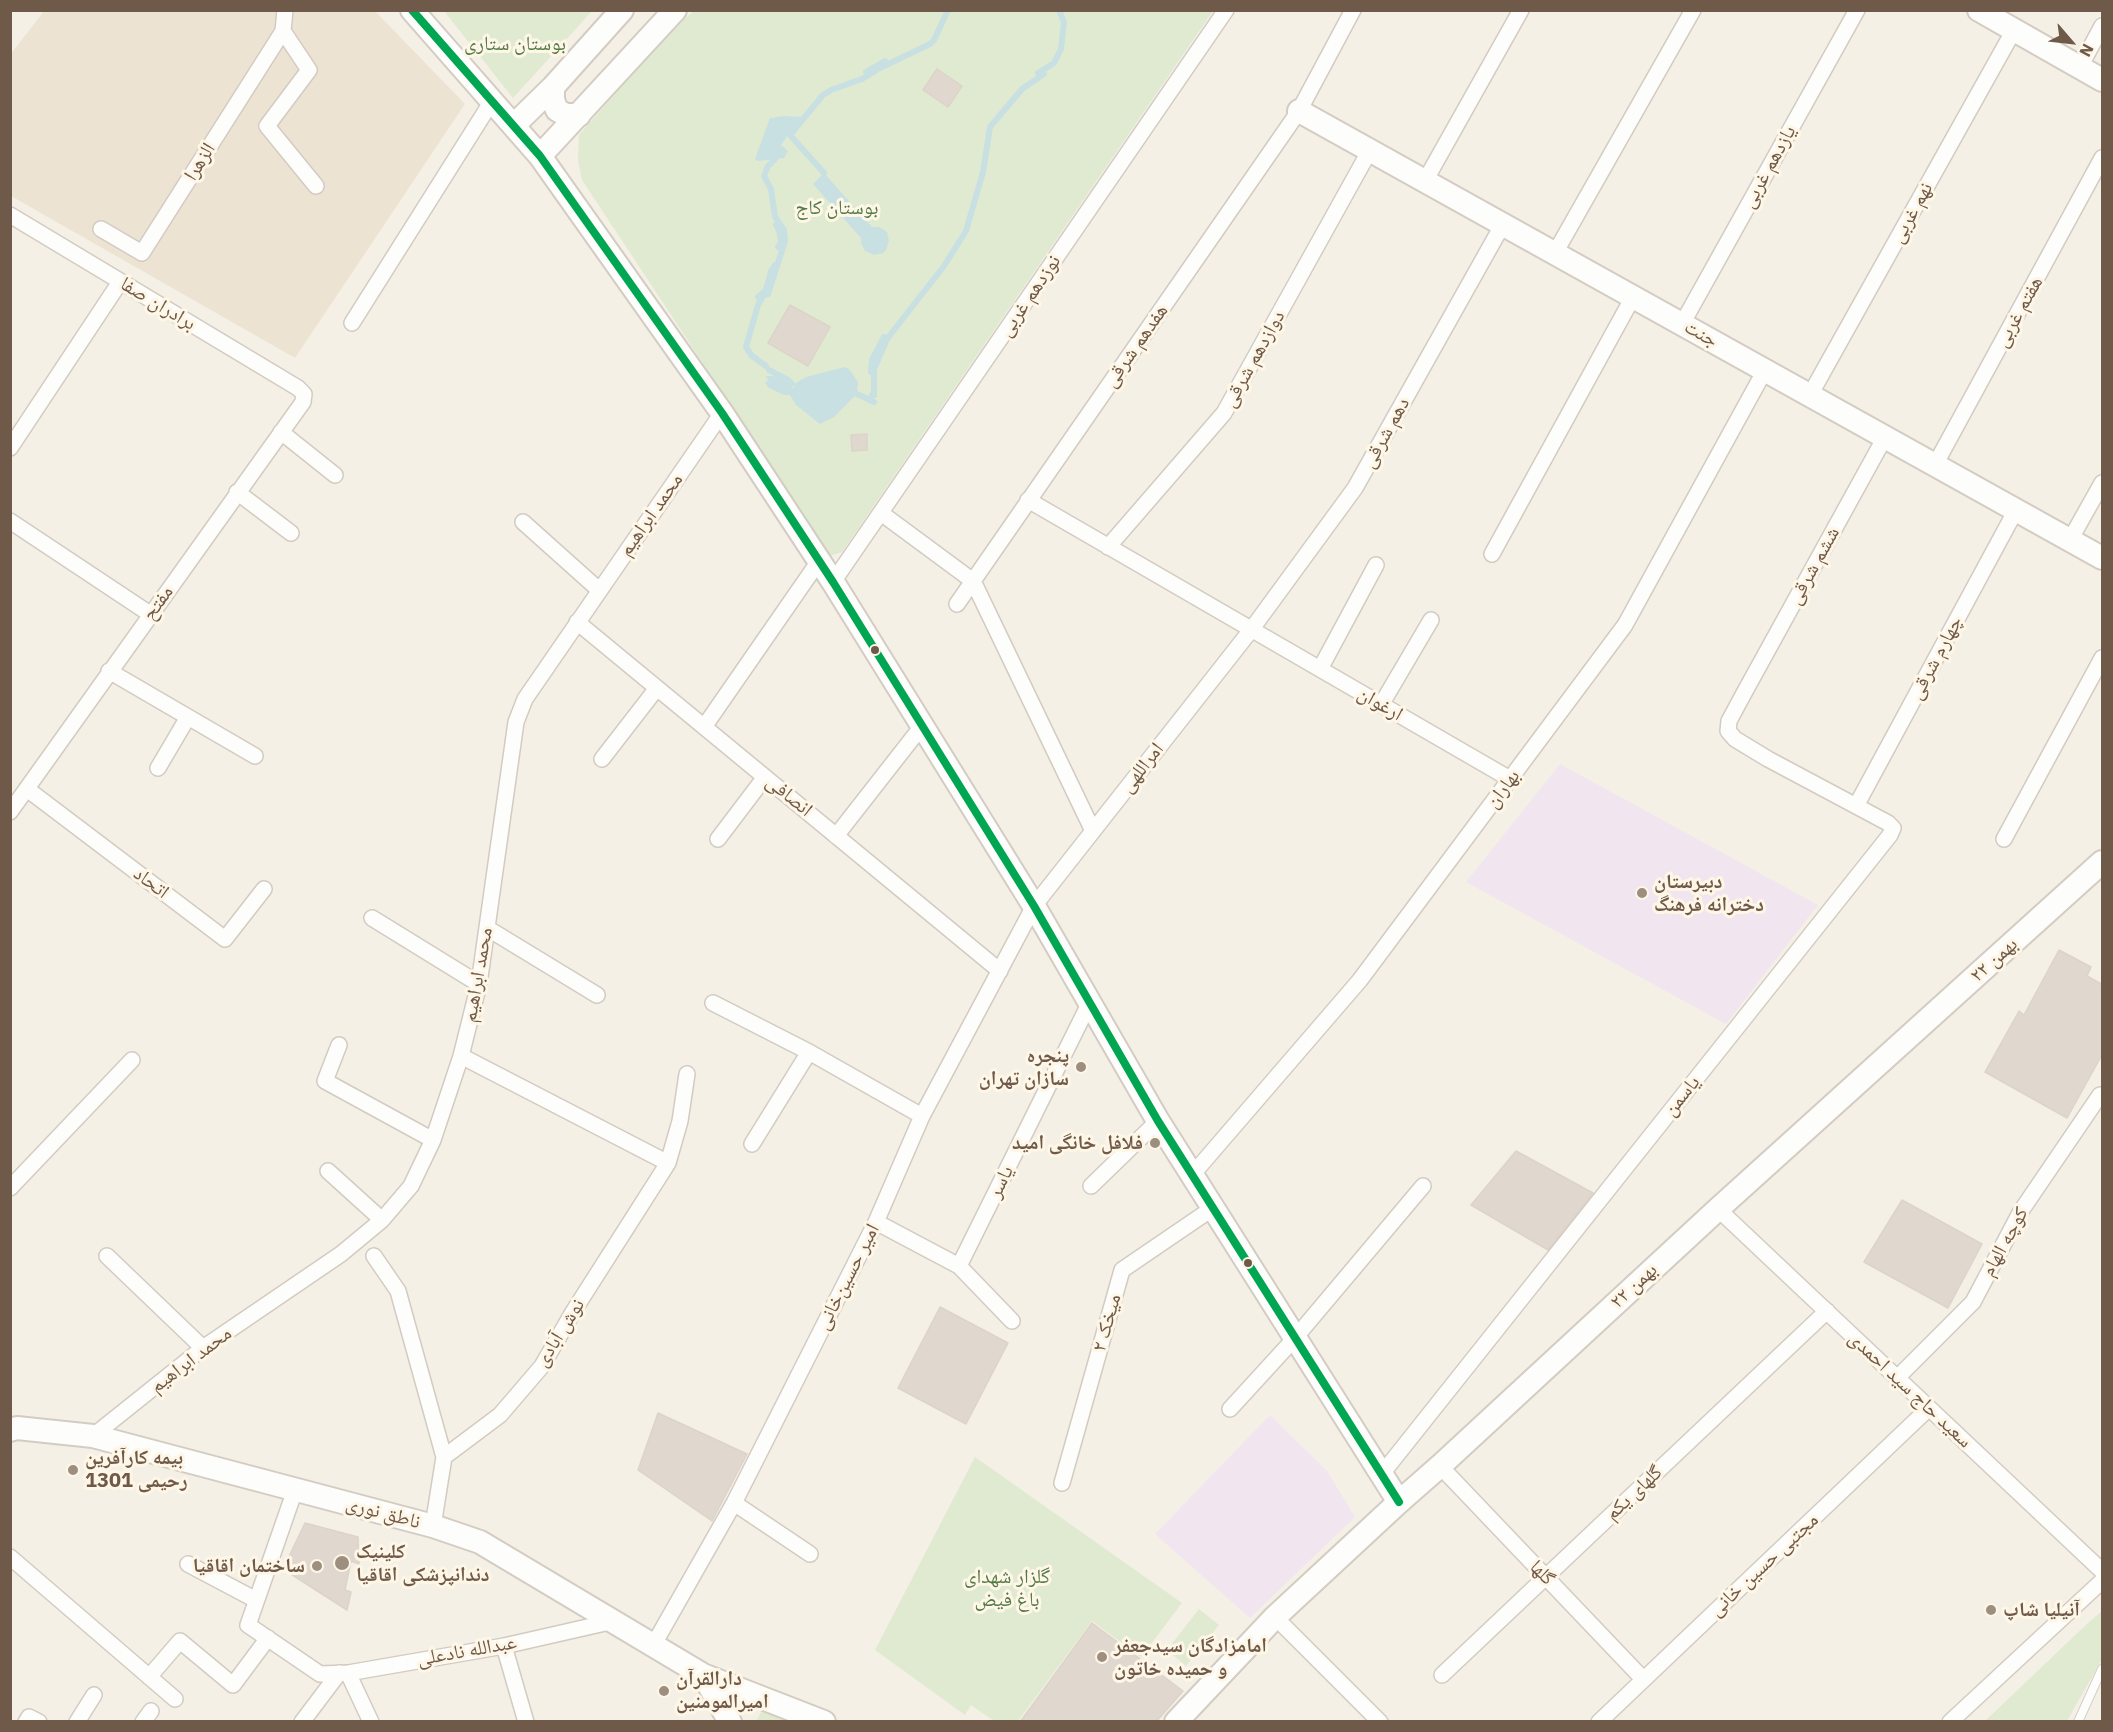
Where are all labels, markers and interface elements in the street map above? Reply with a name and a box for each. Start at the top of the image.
north arrow [2041,12,2101,72]
park label: بوستان ستاری [464,32,566,56]
text: N [2075,41,2098,60]
street label: یازدهم غربی [1736,121,1802,213]
street label: الزهرا [179,139,221,185]
street label: نهم غربی [1886,178,1938,248]
park label: بوستان کاج [796,196,878,220]
street label: نوزدهم غربی [994,250,1066,342]
street label: برادران صفا [116,272,200,336]
street label: هفتم غربی [1990,272,2048,352]
street label: هفدهم شرقی [1099,300,1173,392]
street label: دوازدهم شرقی [1218,306,1290,412]
street label: جنت [1680,315,1722,353]
street label: دهم شرقی [1357,393,1415,473]
street label: محمد ابراهیم [614,469,688,561]
street label: ششم شرقی [1783,523,1845,609]
street label: مفتح [137,581,179,625]
street label: چهارم شرقی [1904,612,1968,704]
unlabelled marker [869,644,881,656]
street label: ارغوان [1353,682,1407,726]
street label: امراللهی [1115,738,1169,798]
street label: بهاران [1481,765,1525,813]
street label: انصافی [761,770,817,822]
street label: اتحاد [128,862,174,904]
place label: دبیرستان دخترانه فرهنگ [1654,870,1764,917]
marker: دبیرستان دخترانه فرهنگ [1635,886,1649,900]
street label: محمد ابراهیم [458,926,498,1024]
street label: ۲۲ بهمن [1965,932,2023,988]
place label: پنجره سازان تهران [979,1044,1069,1091]
marker: پنجره سازان تهران [1074,1060,1088,1074]
street label: یاسمن [1659,1071,1705,1121]
place label: فلافل خانگی امید [1012,1131,1143,1155]
marker: فلافل خانگی امید [1148,1136,1162,1150]
street label: یاسر [983,1162,1019,1202]
street label: کوچه الهام [1976,1203,2034,1281]
street label: امیر حسین‌خانی [811,1220,885,1334]
unlabelled marker [1242,1257,1254,1269]
street label: ۲۲ بهمن [1605,1258,1663,1314]
street label: میخک ۲ [1087,1291,1127,1355]
street label: نوش آبادی [530,1294,590,1372]
street label: محمد ابراهیم [145,1322,237,1398]
street label: سعید حاج سید احمدی [1843,1327,1977,1453]
place label: بیمه کارآفرین 1301 رحیمی [85,1446,187,1493]
street label: گلهای یکم [1600,1461,1668,1525]
marker: بیمه کارآفرین 1301 رحیمی [66,1463,80,1477]
street label: ناطق نوری [343,1492,423,1534]
street label: مجتبی حسین خانی [1704,1508,1824,1622]
place label: کلینیک دندانپزشکی اقاقیا [356,1540,490,1587]
place label: ساختمان اقاقیا [193,1554,305,1578]
marker: کلینیک دندانپزشکی اقاقیا [333,1554,351,1572]
street label: گلها [1524,1555,1560,1591]
marker: ساختمان اقاقیا [310,1559,324,1573]
park label: گلزار شهدای باغ فیض [964,1565,1050,1612]
place label: آنیلیا شاپ [2003,1598,2080,1622]
marker: آنیلیا شاپ [1984,1603,1998,1617]
street label: عبدالله نادعلی [415,1630,519,1672]
place label: امامزادگان سیدجعفر و حمیده خاتون [1114,1634,1267,1681]
marker: امامزادگان سیدجعفر و حمیده خاتون [1095,1650,1109,1664]
place label: دارالقرآن امیرالمومنین [676,1667,769,1714]
marker: دارالقرآن امیرالمومنین [657,1684,671,1698]

